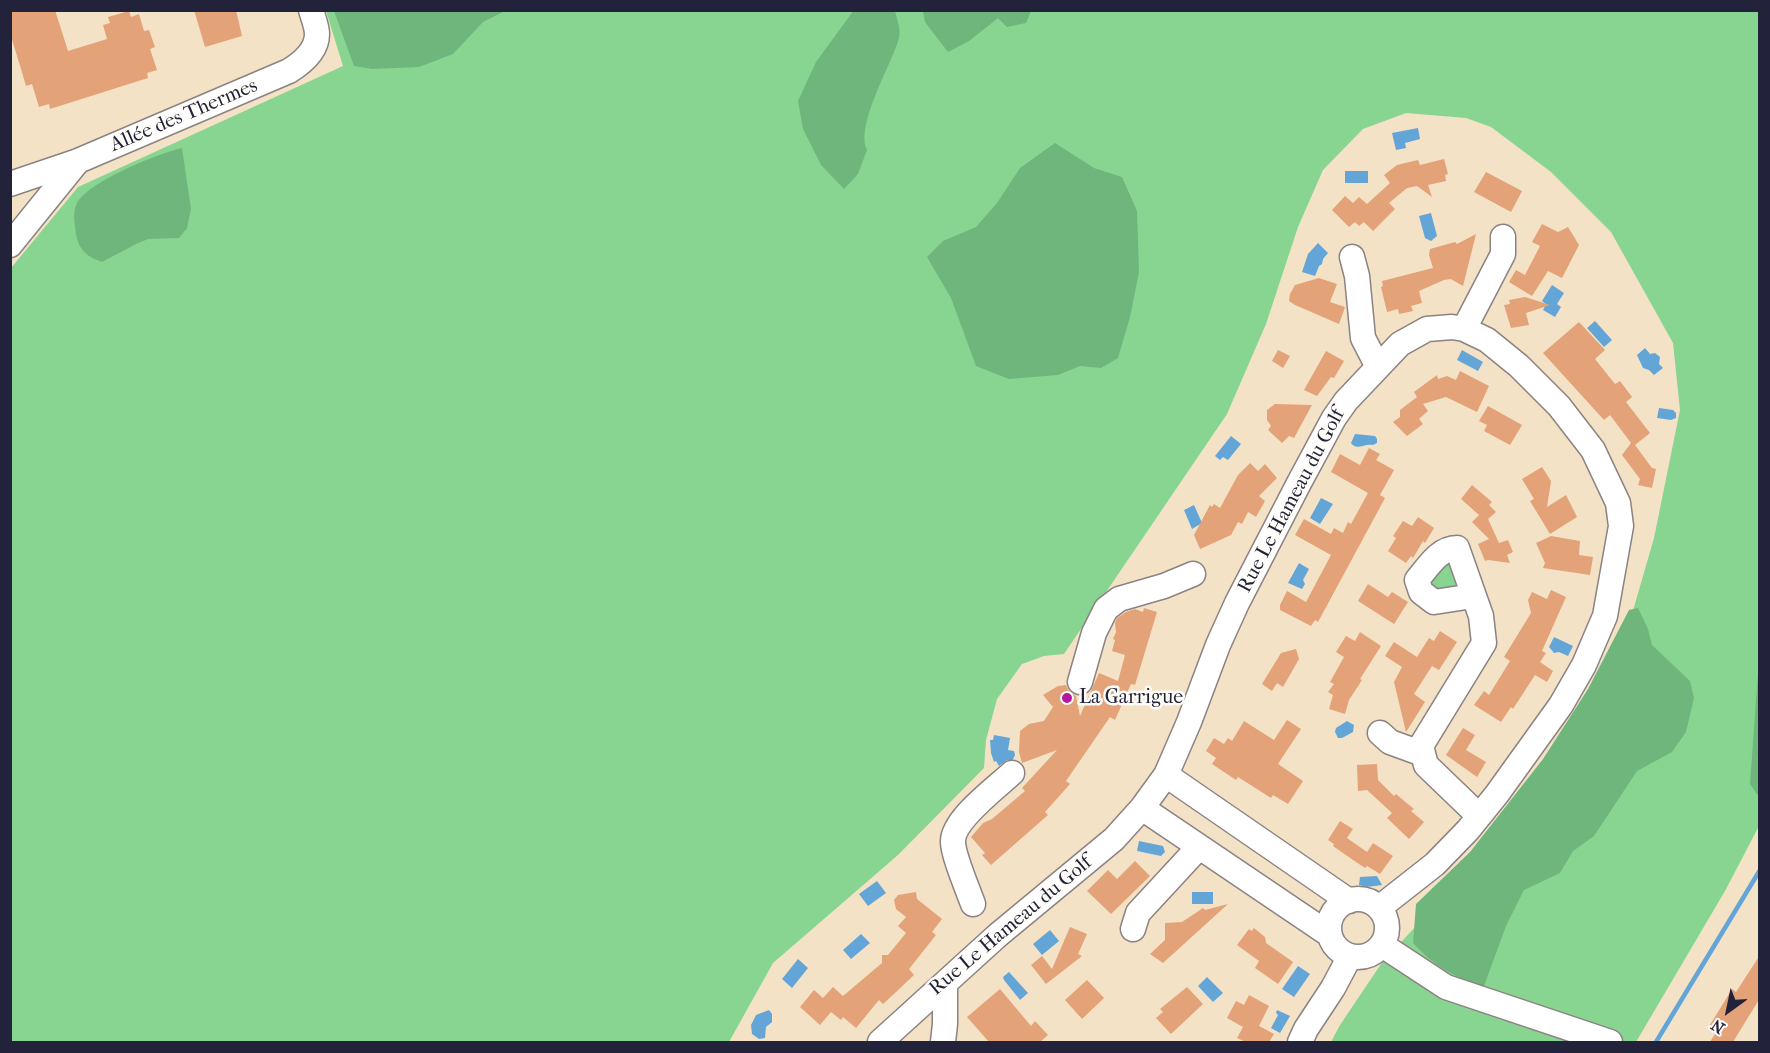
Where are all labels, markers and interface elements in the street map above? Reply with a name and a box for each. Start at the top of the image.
street label: Allée des Thermes [107,74,261,158]
street label: Rue Le Hameau du Golf [1233,405,1351,597]
place label: La Garrigue [1079,686,1183,710]
marker: La Garrigue [1060,691,1074,705]
street label: Rue Le Hameau du Golf [925,851,1097,1001]
north arrow [1698,981,1758,1041]
text: N [1708,1015,1728,1038]

